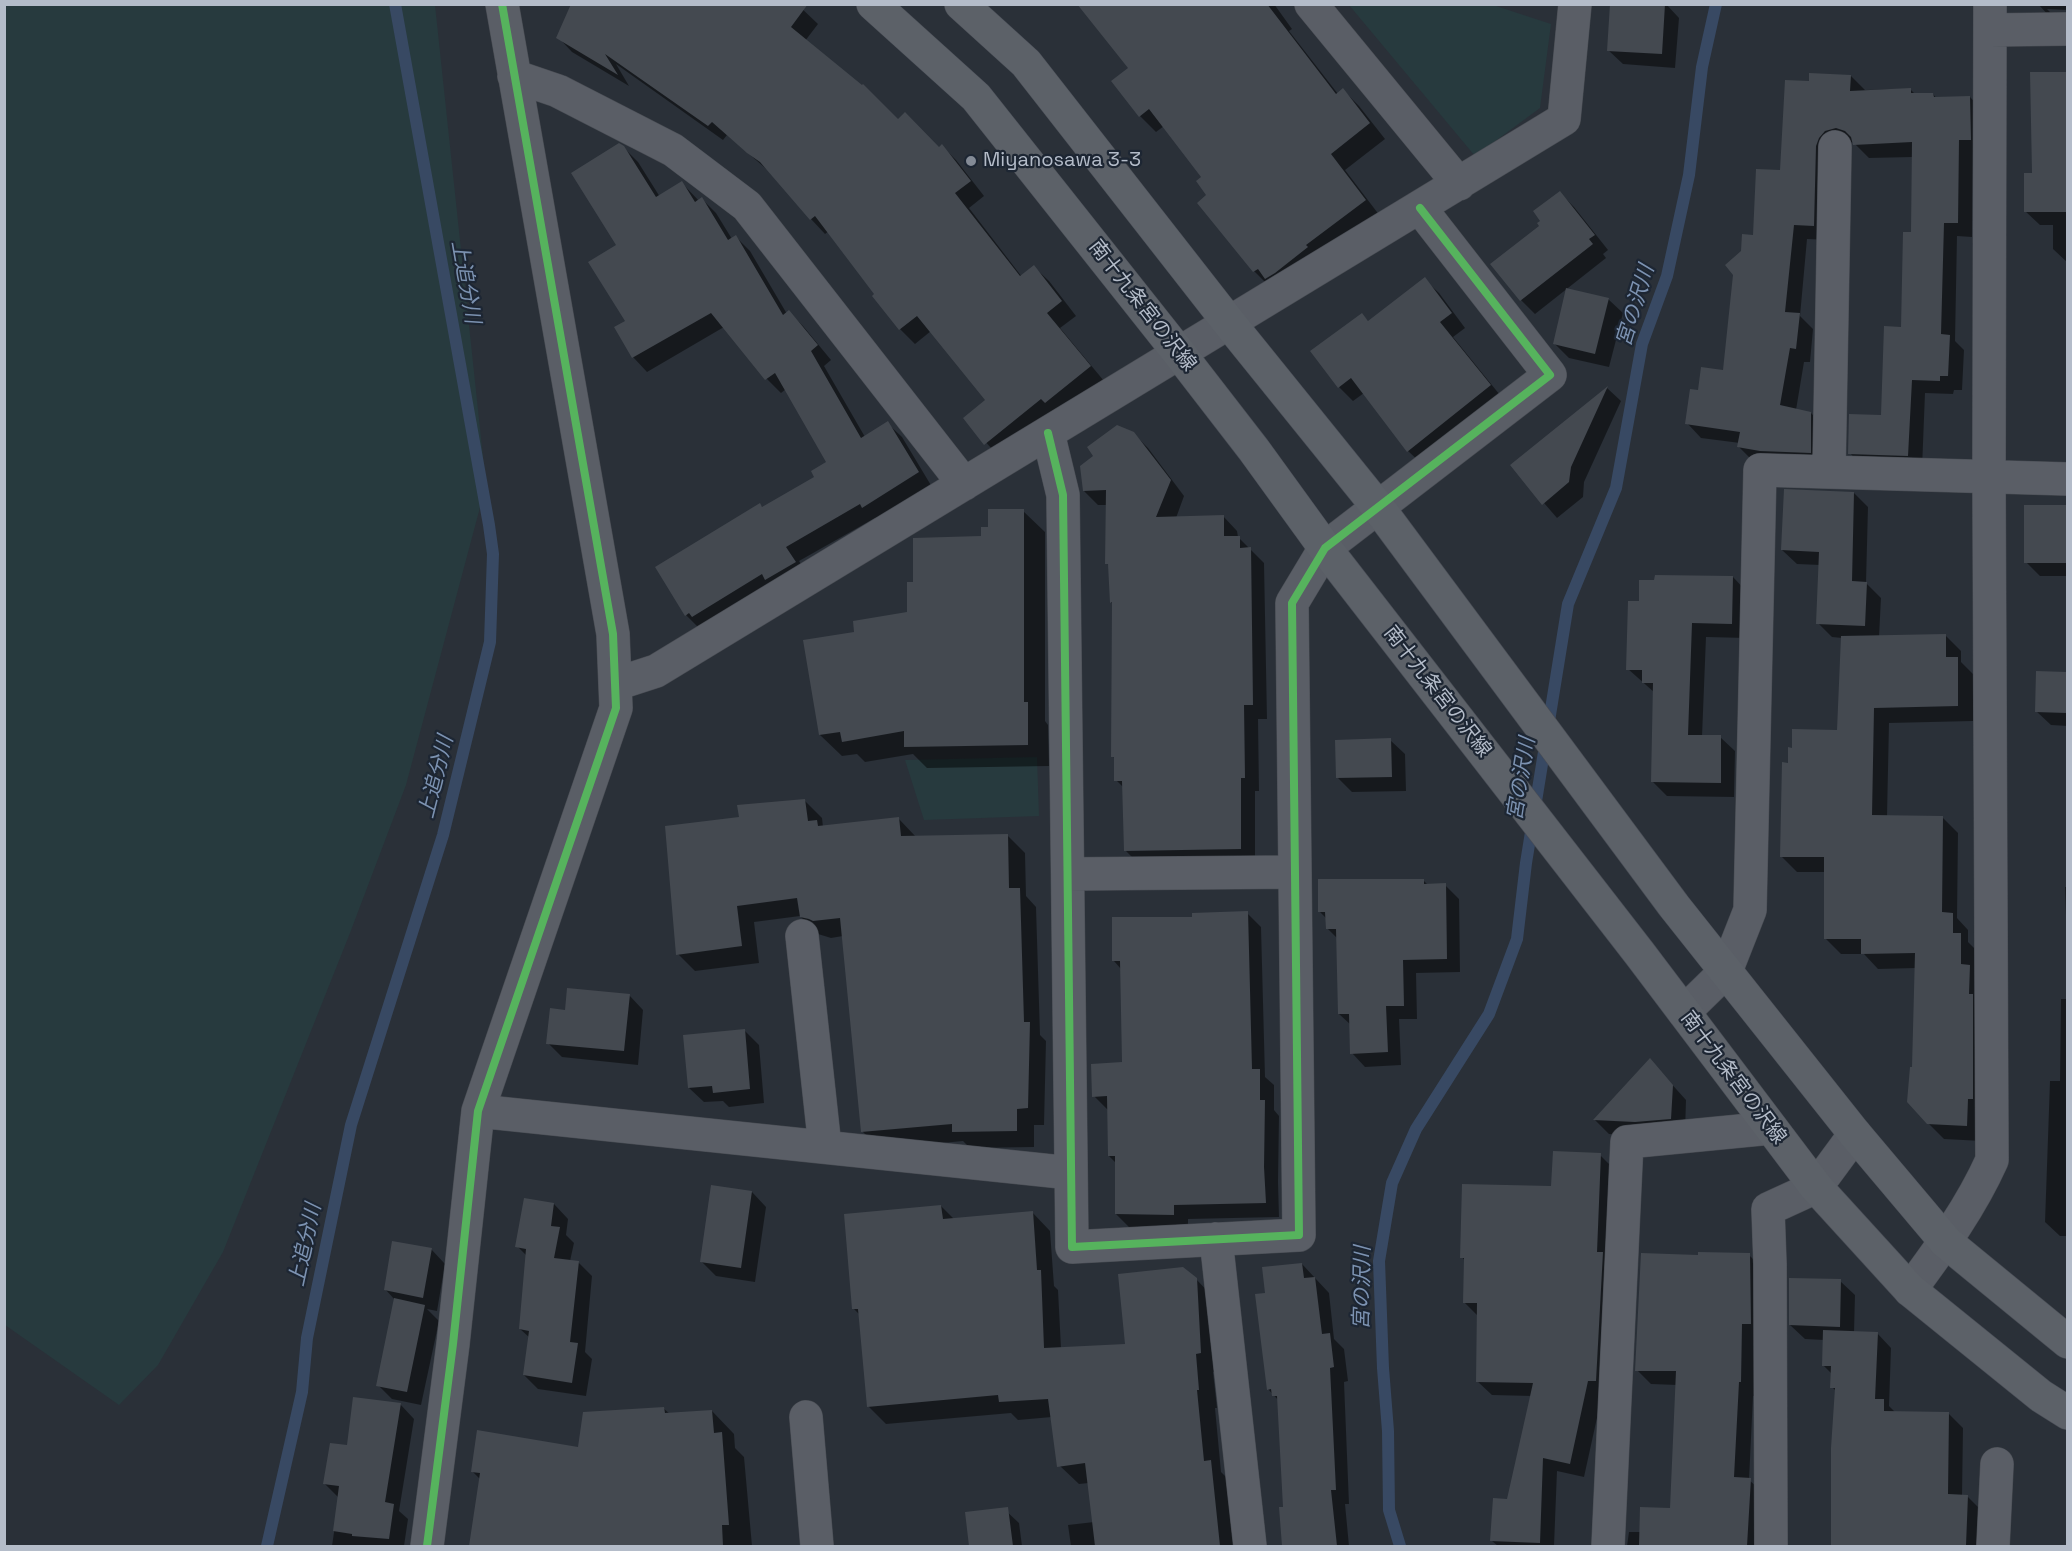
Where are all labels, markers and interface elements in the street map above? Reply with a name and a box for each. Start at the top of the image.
place label: Miyanosawa 3-3 [983,149,1141,173]
marker: Miyanosawa 3-3 [964,154,978,168]
street label: 南十九条宮の沢線 [1083,236,1201,376]
water label: 上追分川 [445,238,485,326]
water label: 宮の沢川 [1612,262,1660,350]
street label: 南十九条宮の沢線 [1378,622,1496,762]
water label: 上追分川 [415,733,459,821]
water label: 宮の沢川 [1503,736,1541,822]
street label: 南十九条宮の沢線 [1675,1007,1791,1149]
water label: 上追分川 [285,1201,327,1289]
water label: 宮の沢川 [1350,1246,1376,1330]

